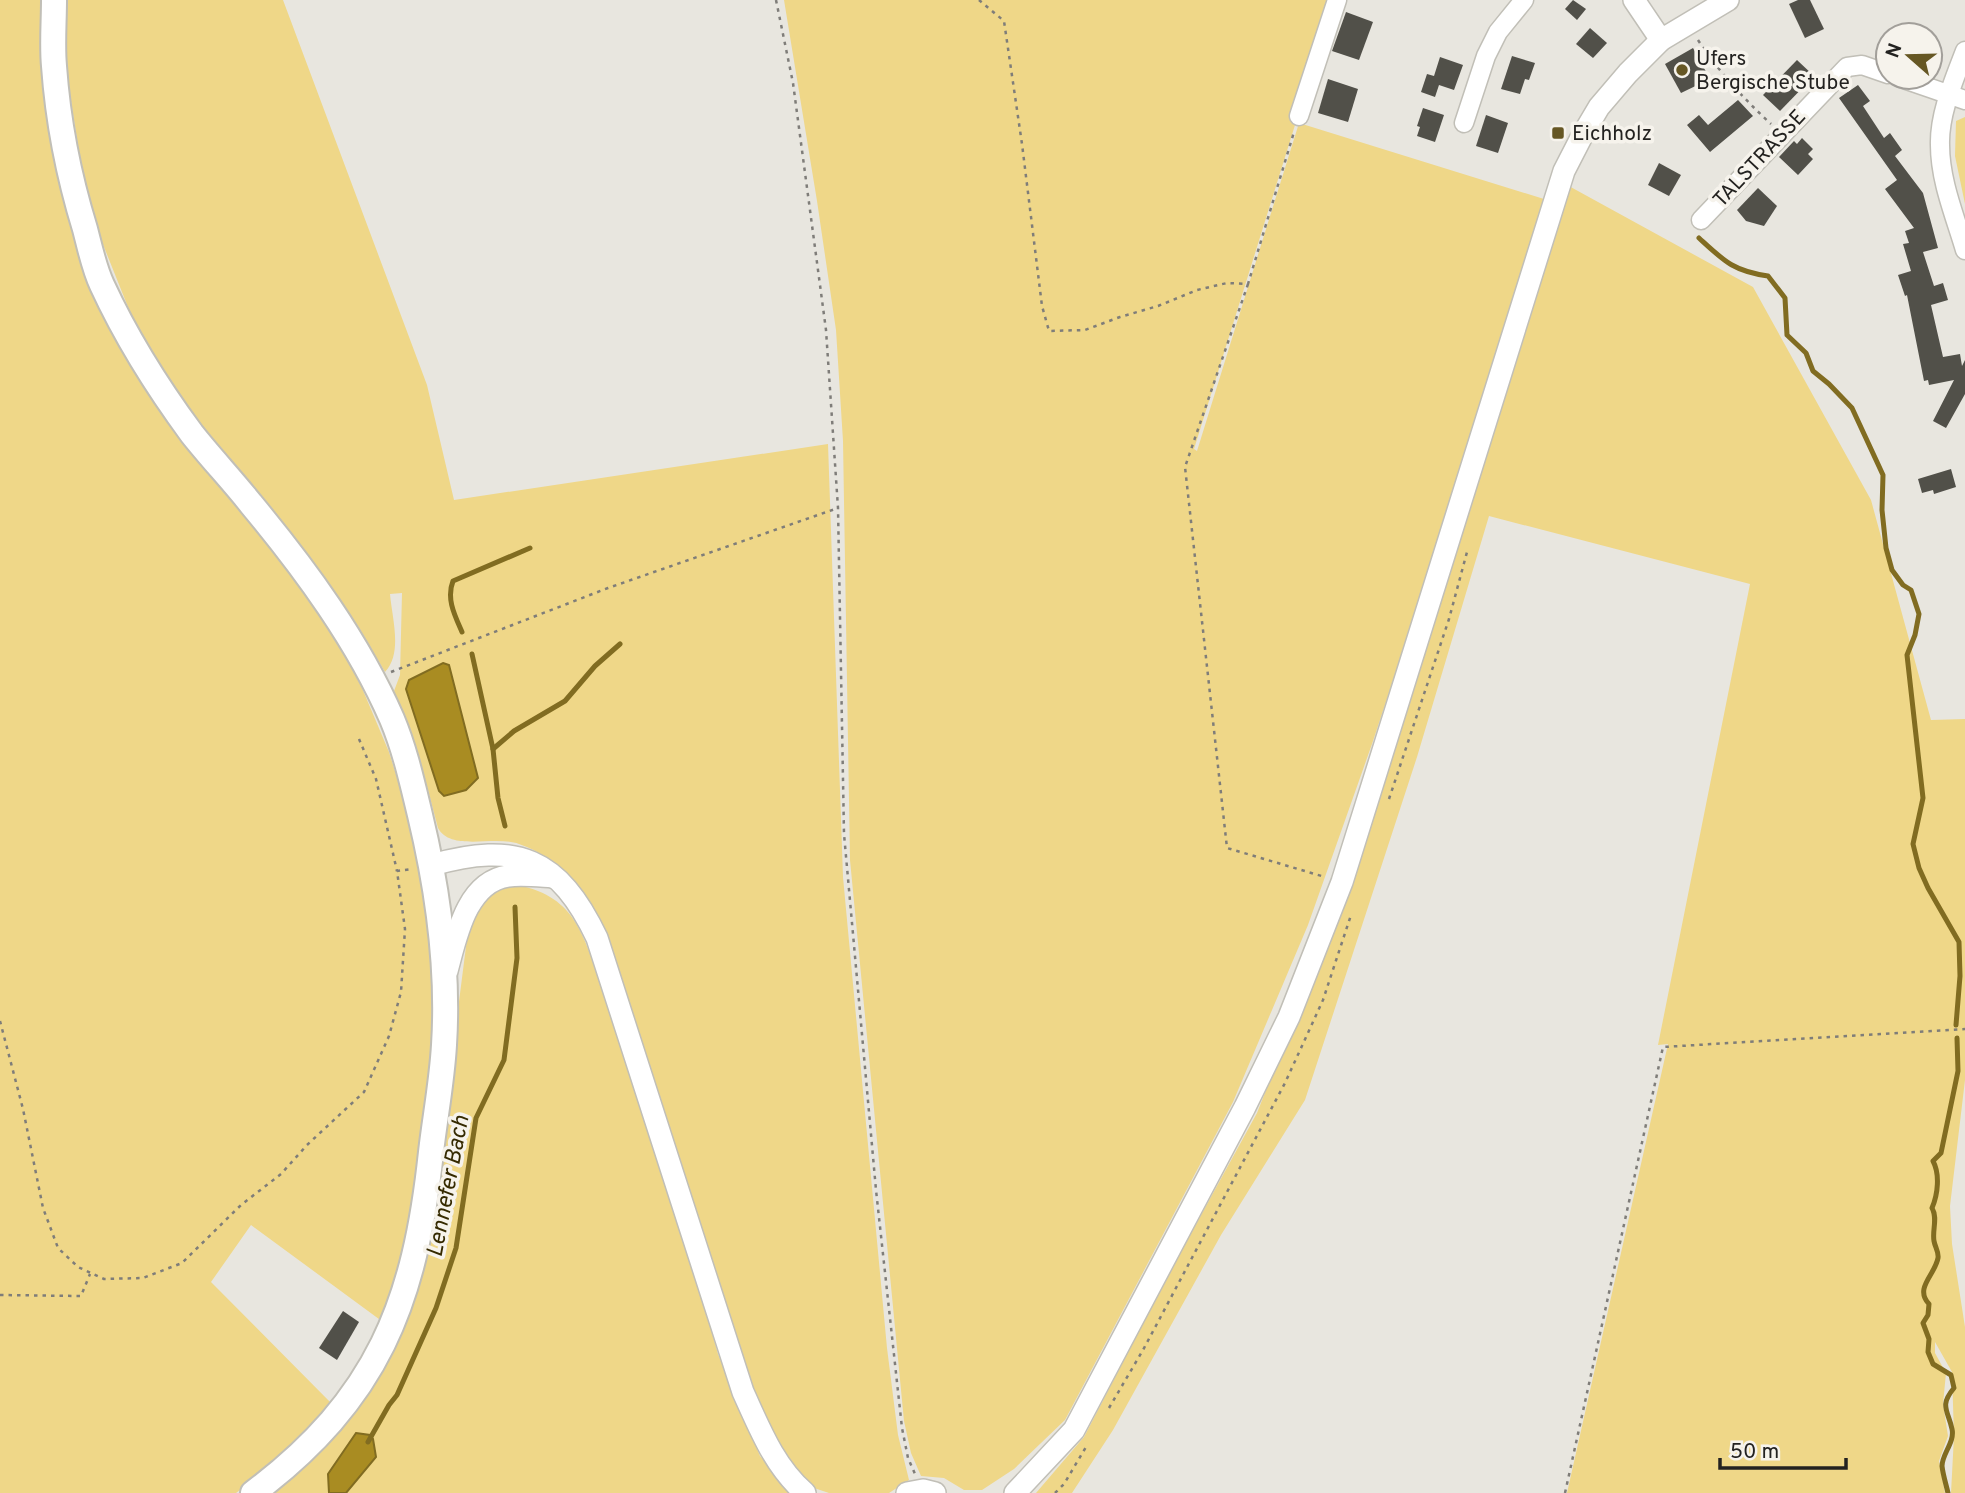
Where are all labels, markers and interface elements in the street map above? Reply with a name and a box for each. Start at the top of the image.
north arrow [1874,21,1944,91]
text: N [1881,40,1909,61]
place label: Ufers Bergische Stube [1696,46,1850,97]
marker: Ufers Bergische Stube [1674,62,1690,78]
street label: TALSTRASSE [1708,104,1812,214]
place label: Eichholz [1572,121,1652,148]
marker: Eichholz [1550,125,1566,141]
water label: Lennefer Bach [422,1113,477,1260]
scale bar [1720,1426,1846,1470]
text: 50 m [1730,1439,1779,1466]

